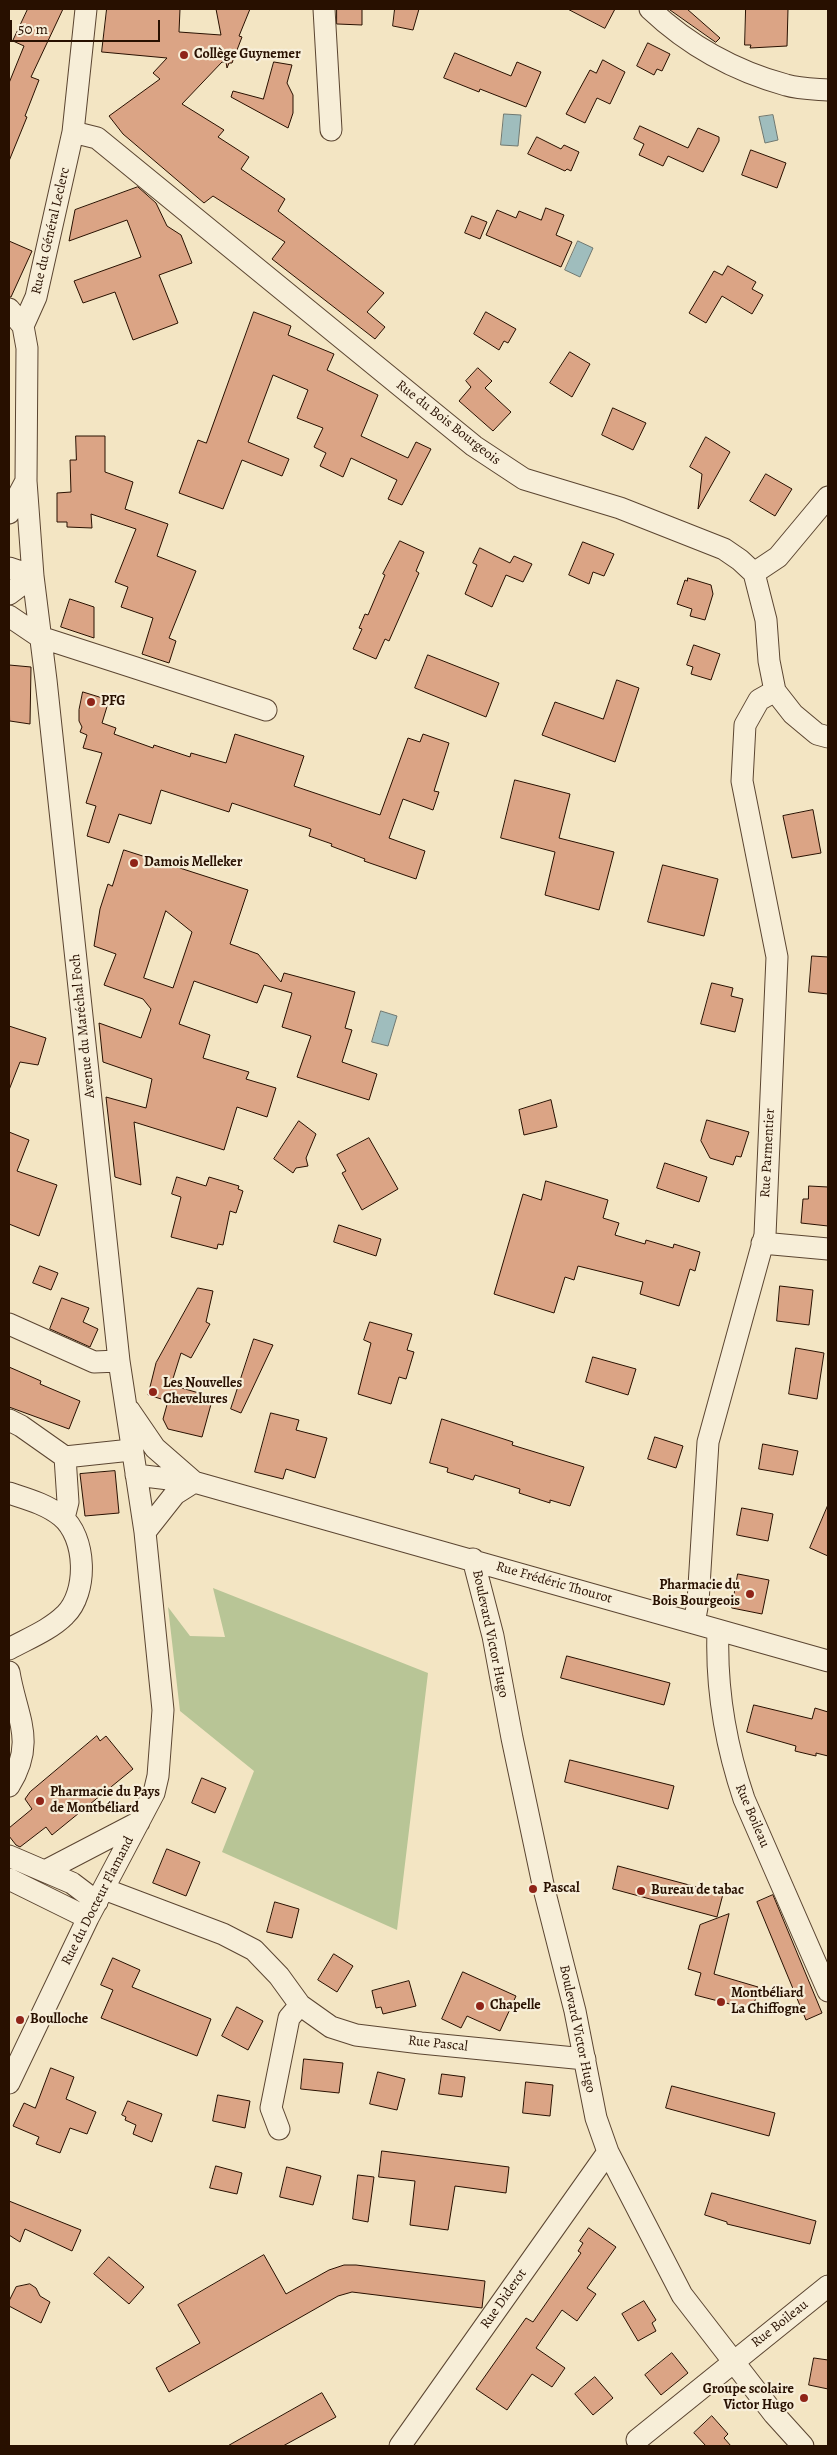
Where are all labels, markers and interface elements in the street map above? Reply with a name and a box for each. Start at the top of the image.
scale bar [12,10,162,42]
text: 50 m [18,19,48,39]
place label: Collège Guynemer [194,47,301,63]
marker: Collège Guynemer [178,49,190,61]
street label: Rue du Général Leclerc [28,166,74,296]
street label: Rue du Bois Bourgeois [392,377,504,469]
place label: PFG [101,694,126,710]
marker: PFG [85,696,97,708]
place label: Damois Melleker [144,855,243,871]
marker: Damois Melleker [128,857,140,869]
street label: Avenue du Maréchal Foch [67,953,99,1099]
street label: Rue Parmentier [757,1108,779,1198]
place label: Les Nouvelles Chevelures [163,1376,242,1408]
marker: Les Nouvelles Chevelures [147,1386,159,1398]
street label: Rue Frédéric Thourot [494,1558,614,1608]
street label: Boulevard Victor Hugo [468,1569,512,1699]
place label: Pharmacie du Bois Bourgeois [652,1578,740,1610]
marker: Pharmacie du Bois Bourgeois [744,1588,756,1600]
street label: Rue Boileau [731,1782,773,1850]
place label: Pharmacie du Pays de Montbéliard [50,1785,160,1818]
marker: Pharmacie du Pays de Montbéliard [34,1795,46,1807]
street label: Rue du Docteur Flamand [58,1834,138,1968]
place label: Pascal [543,1881,580,1897]
marker: Pascal [527,1883,539,1895]
place label: Bureau de tabac [651,1883,744,1899]
marker: Bureau de tabac [635,1885,647,1897]
street label: Boulevard Victor Hugo [555,1964,599,2094]
place label: Montbéliard La Chiffogne [731,1986,806,2018]
marker: Montbéliard La Chiffogne [715,1996,727,2008]
place label: Chapelle [490,1998,541,2014]
marker: Chapelle [474,2000,486,2012]
place label: Boulloche [30,2012,88,2028]
marker: Boulloche [14,2014,26,2026]
street label: Rue Pascal [407,2033,469,2055]
street label: Rue Diderot [477,2266,531,2332]
street label: Rue Boileau [748,2297,812,2351]
place label: Groupe scolaire Victor Hugo [703,2382,794,2414]
marker: Groupe scolaire Victor Hugo [798,2392,810,2404]

